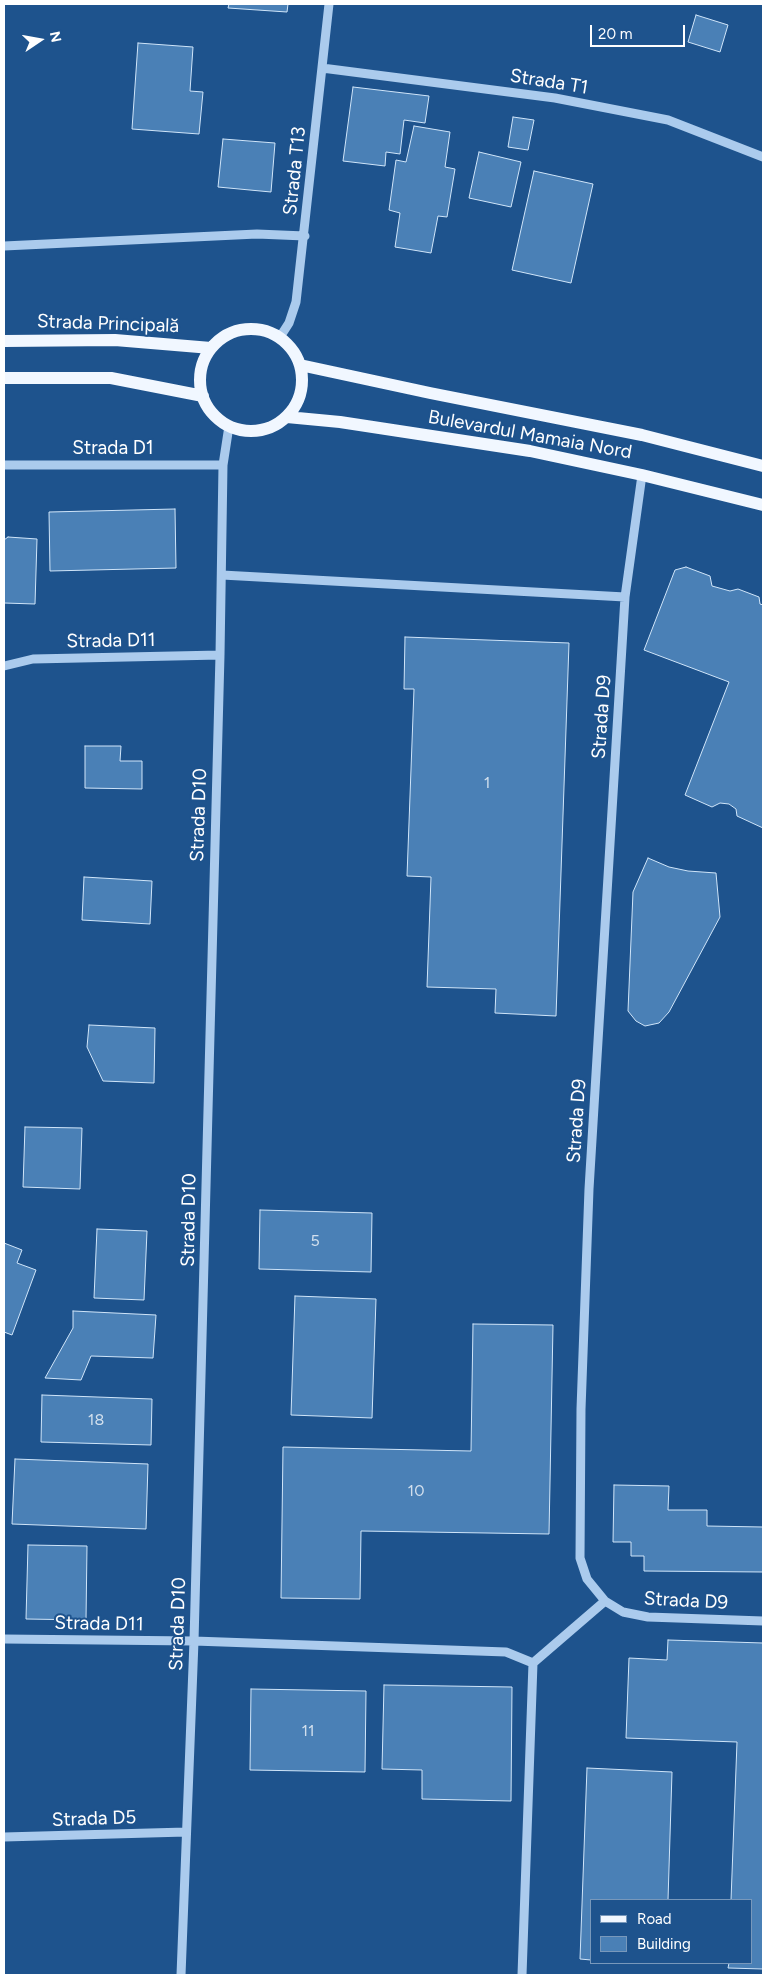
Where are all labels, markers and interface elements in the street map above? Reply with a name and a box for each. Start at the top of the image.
north arrow [15,15,65,65]
scale bar [592,15,687,47]
text: 20 m [598,25,632,43]
text: N [46,30,65,44]
street label: Strada T1 [508,65,590,99]
street label: Strada T13 [279,125,311,217]
street label: Strada Principală [37,310,179,338]
street label: Bulevardul Mamaia Nord [426,406,634,464]
street label: Strada D1 [72,437,154,459]
street label: Strada D11 [66,629,156,653]
street label: Strada D9 [588,674,616,760]
street label: Strada D10 [186,768,212,862]
house number: 1 [484,773,490,793]
street label: Strada D9 [563,1078,591,1164]
street label: Strada D10 [177,1173,201,1267]
house number: 5 [310,1231,320,1251]
house number: 18 [88,1410,104,1430]
house number: 10 [408,1481,424,1501]
street label: Strada D10 [165,1577,191,1671]
street label: Strada D9 [643,1587,729,1615]
street label: Strada D11 [54,1612,144,1636]
house number: 11 [301,1721,315,1741]
street label: Strada D5 [51,1806,137,1832]
legend [590,1899,752,1964]
text: Road [637,1910,672,1928]
text: Building [637,1935,691,1953]

